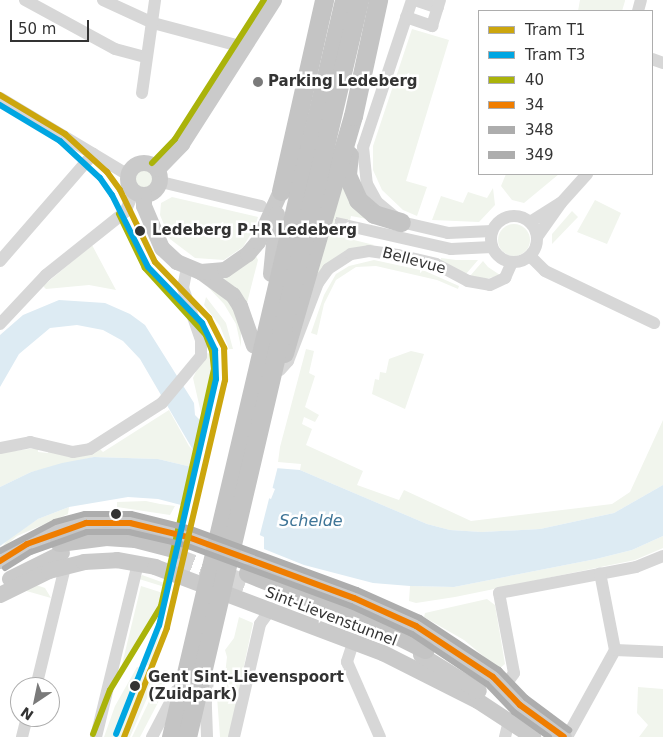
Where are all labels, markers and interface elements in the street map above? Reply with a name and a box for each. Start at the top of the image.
scale bar [12,10,91,42]
legend [478,10,653,175]
text: 50 m [18,20,56,38]
text: Tram T1 [525,21,585,39]
text: Tram T3 [525,46,585,64]
text: 40 [525,71,544,89]
place label: Parking Ledeberg [268,73,418,91]
marker: Parking Ledeberg [252,76,264,88]
text: 34 [525,96,544,114]
text: 348 [525,121,554,139]
text: 349 [525,146,554,164]
marker: Ledeberg P+R Ledeberg [131,222,149,240]
place label: Ledeberg P+R Ledeberg [152,222,357,240]
street label: Bellevue [380,244,448,278]
unlabelled marker [111,509,121,519]
water label: Schelde [279,511,343,531]
street label: Sint-Lievenstunnel [263,584,399,650]
place label: Gent Sint-Lievenspoort (Zuidpark) [148,668,344,703]
north arrow [10,677,60,727]
marker: Gent Sint-Lievenspoort (Zuidpark) [126,677,144,695]
text: N [18,704,37,724]

